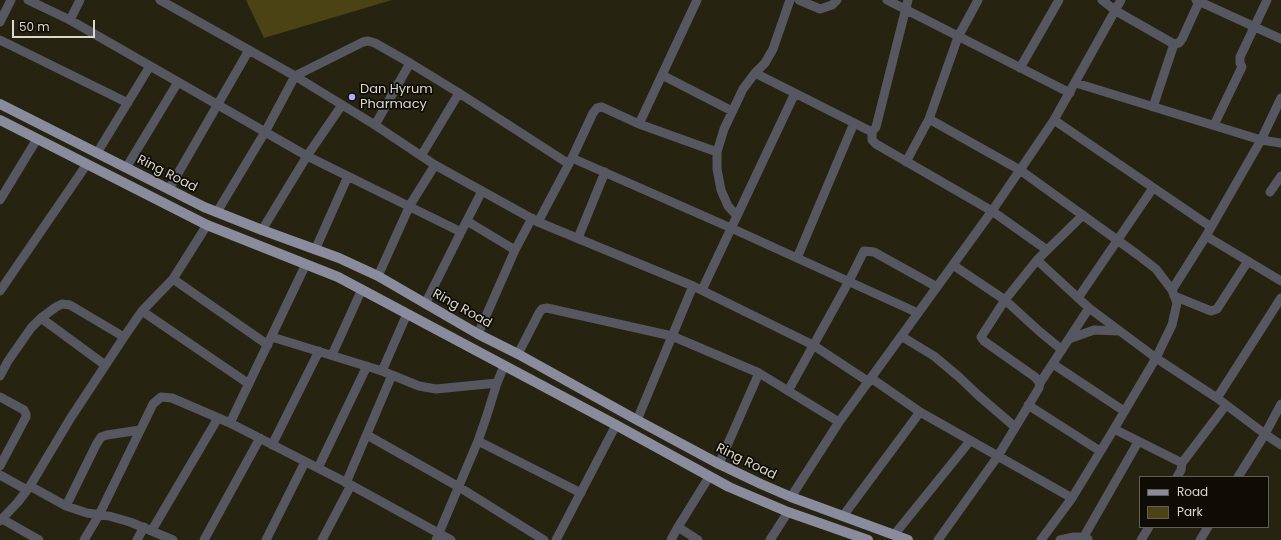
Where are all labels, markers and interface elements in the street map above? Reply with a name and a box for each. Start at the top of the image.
scale bar [14,12,97,38]
text: 50 m [19,18,50,35]
place label: Dan Hyrum Pharmacy [360,82,433,113]
marker: Dan Hyrum Pharmacy [347,92,357,102]
street label: Ring Road [134,152,200,196]
street label: Ring Road [430,286,494,332]
street label: Ring Road [713,441,779,483]
legend [1139,476,1269,528]
text: Road [1177,483,1208,500]
text: Park [1177,503,1203,520]

